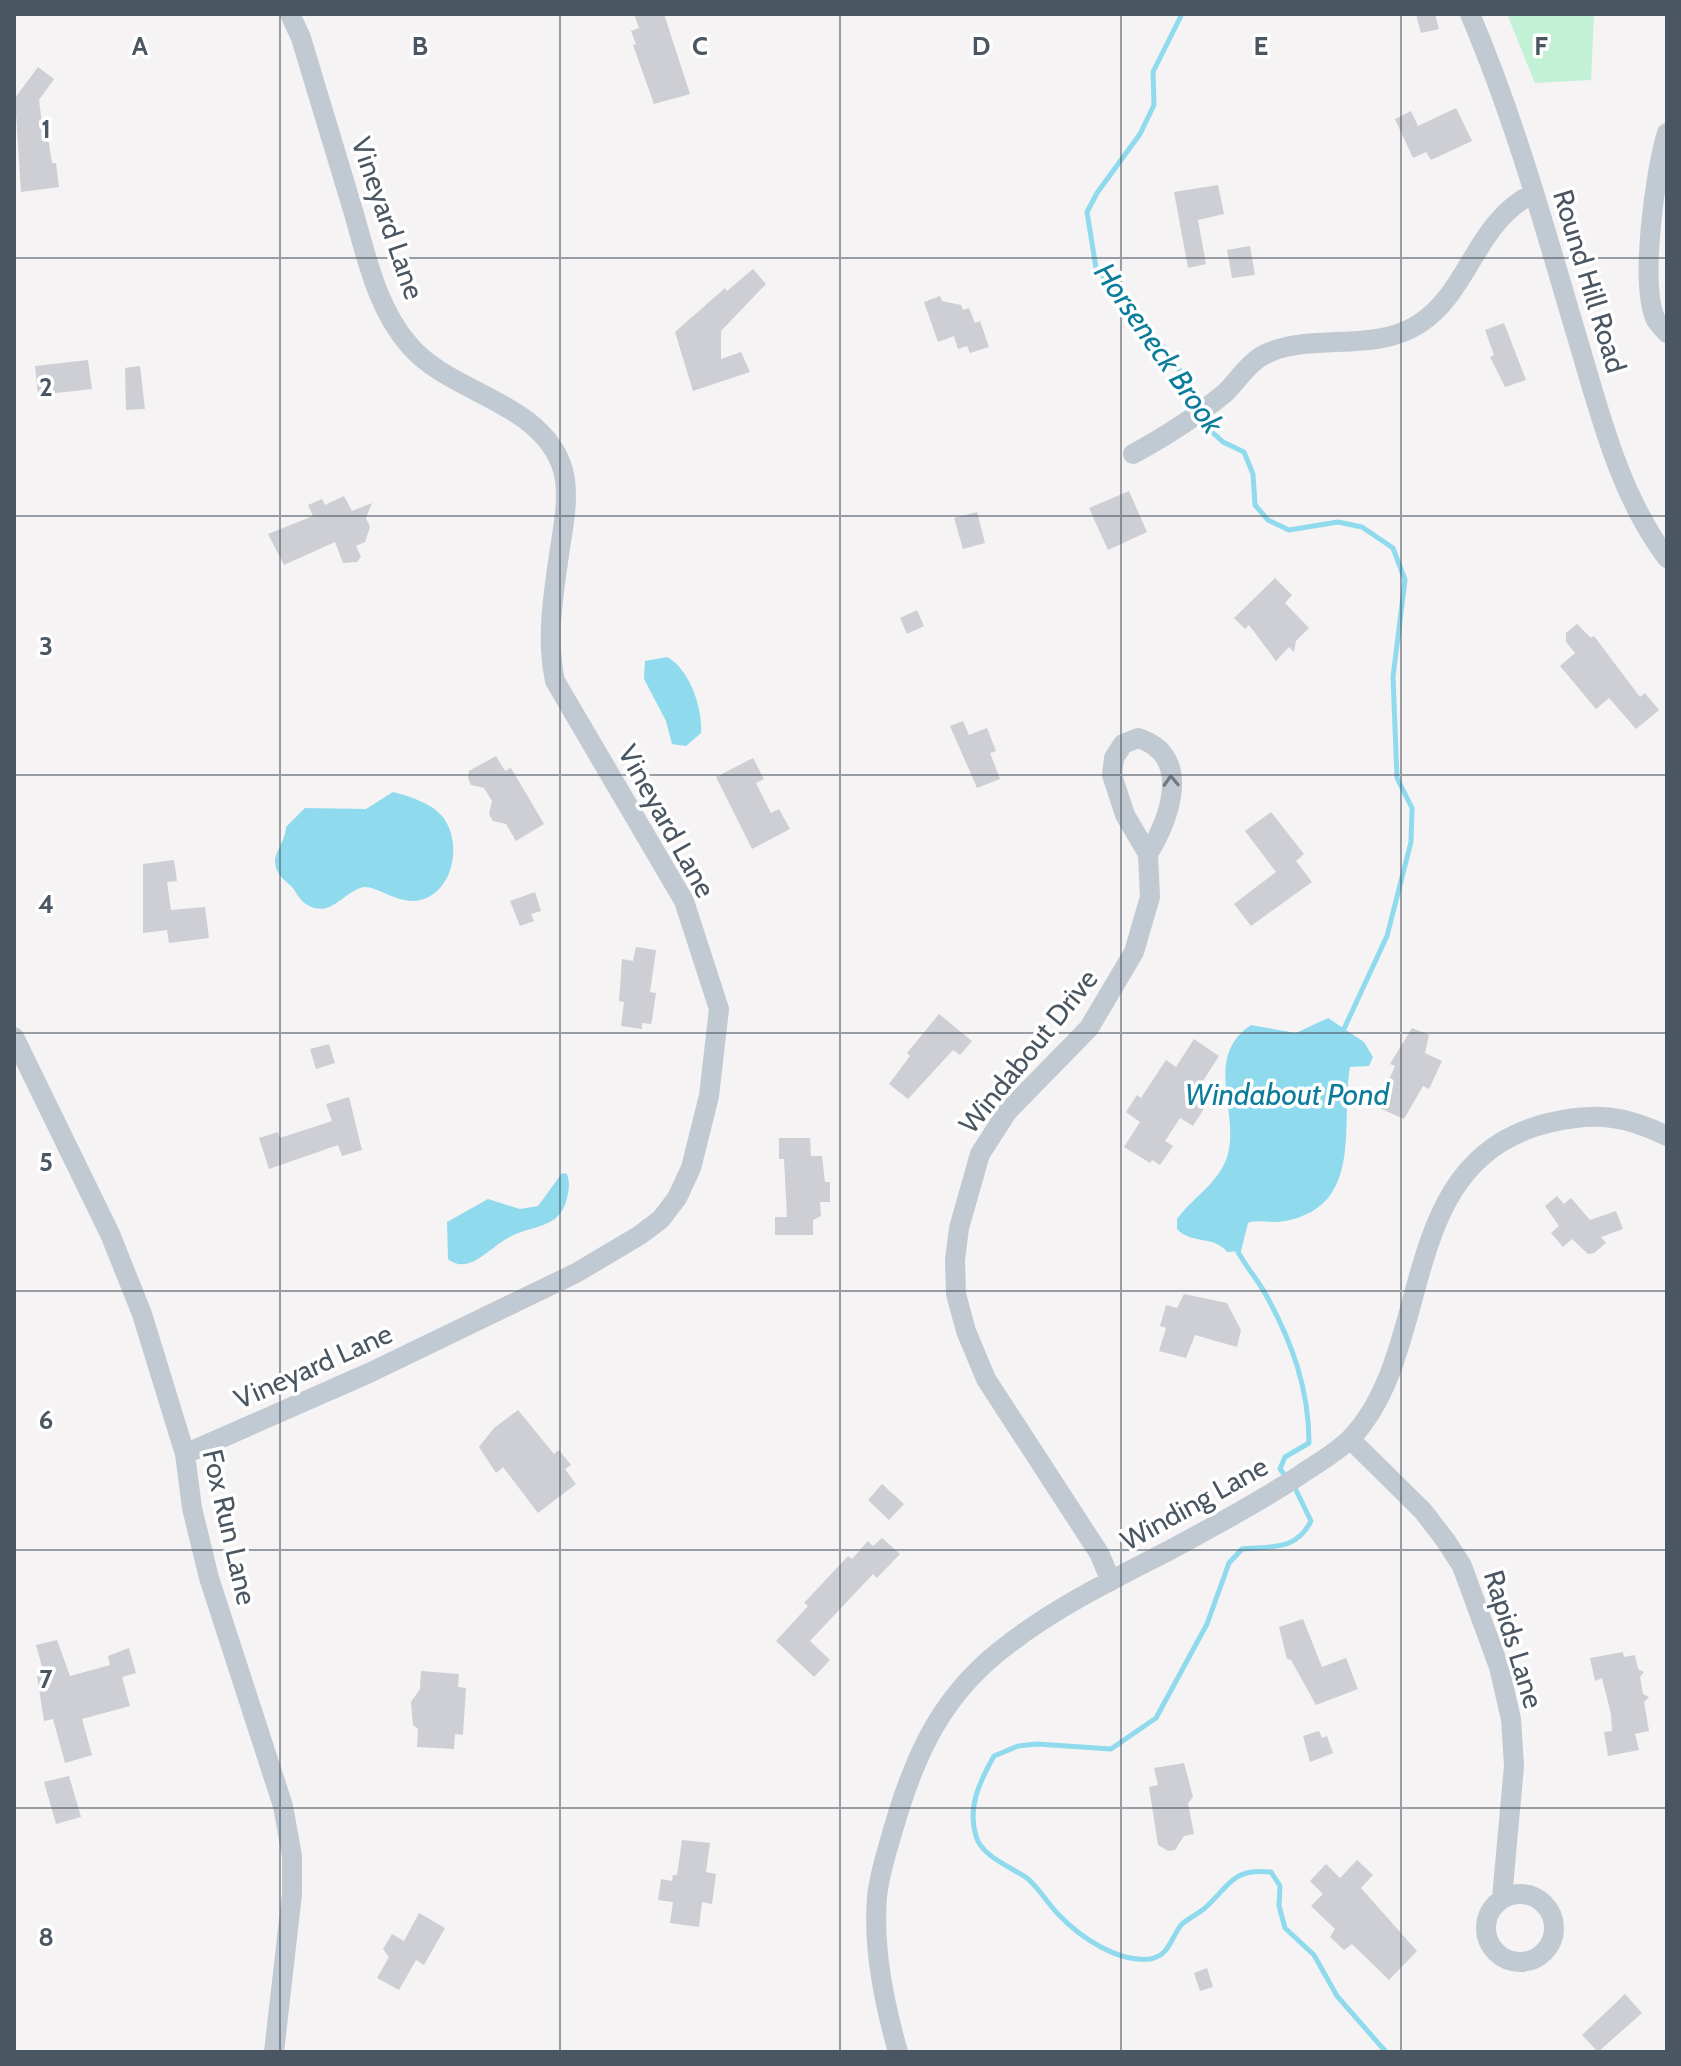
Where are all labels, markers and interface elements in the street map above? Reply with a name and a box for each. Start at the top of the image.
text: A [132,30,149,62]
text: B [412,30,428,62]
text: C [692,30,708,62]
text: D [972,30,990,62]
text: E [1254,30,1268,62]
text: F [1534,30,1548,62]
text: 1 [41,113,51,145]
street label: Vineyard Lane [344,132,432,304]
street label: Round Hill Road [1546,185,1634,377]
water label: Horseneck Brook [1086,255,1232,442]
text: 2 [39,371,53,403]
text: 3 [39,630,53,662]
street label: Vineyard Lane [611,739,723,903]
one-way arrow [1162,774,1180,787]
text: 4 [38,888,54,920]
street label: Windabout Drive [952,962,1104,1140]
water label: Windabout Pond [1185,1076,1391,1113]
text: 5 [39,1146,53,1178]
street label: Vineyard Lane [229,1316,397,1416]
text: 6 [39,1404,53,1436]
street label: Fox Run Lane [196,1446,264,1608]
street label: Winding Lane [1115,1449,1273,1557]
street label: Rapids Lane [1477,1566,1551,1712]
text: 7 [39,1663,53,1695]
text: 8 [38,1921,54,1953]

